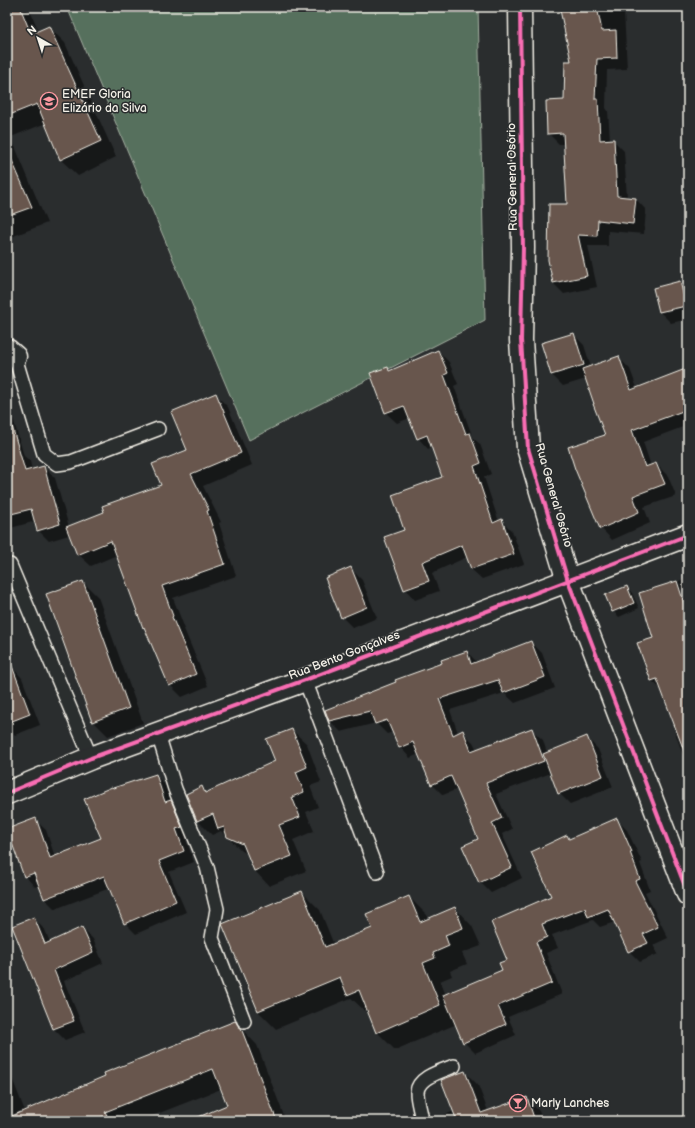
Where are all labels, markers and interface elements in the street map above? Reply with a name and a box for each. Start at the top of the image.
north arrow [18,18,58,58]
text: N [25,23,39,38]
place label: EMEF Gloria Elizário da Silva [62,87,147,116]
school or university icon: EMEF Gloria Elizário da Silva [39,91,59,111]
street label: Rua General Osório [504,123,521,231]
street label: Rua General Osório [531,441,576,549]
street label: Rua Bento Gonçalves [286,627,402,684]
bar icon: Marly Lanches [508,1093,528,1113]
place label: Marly Lanches [531,1096,609,1111]

